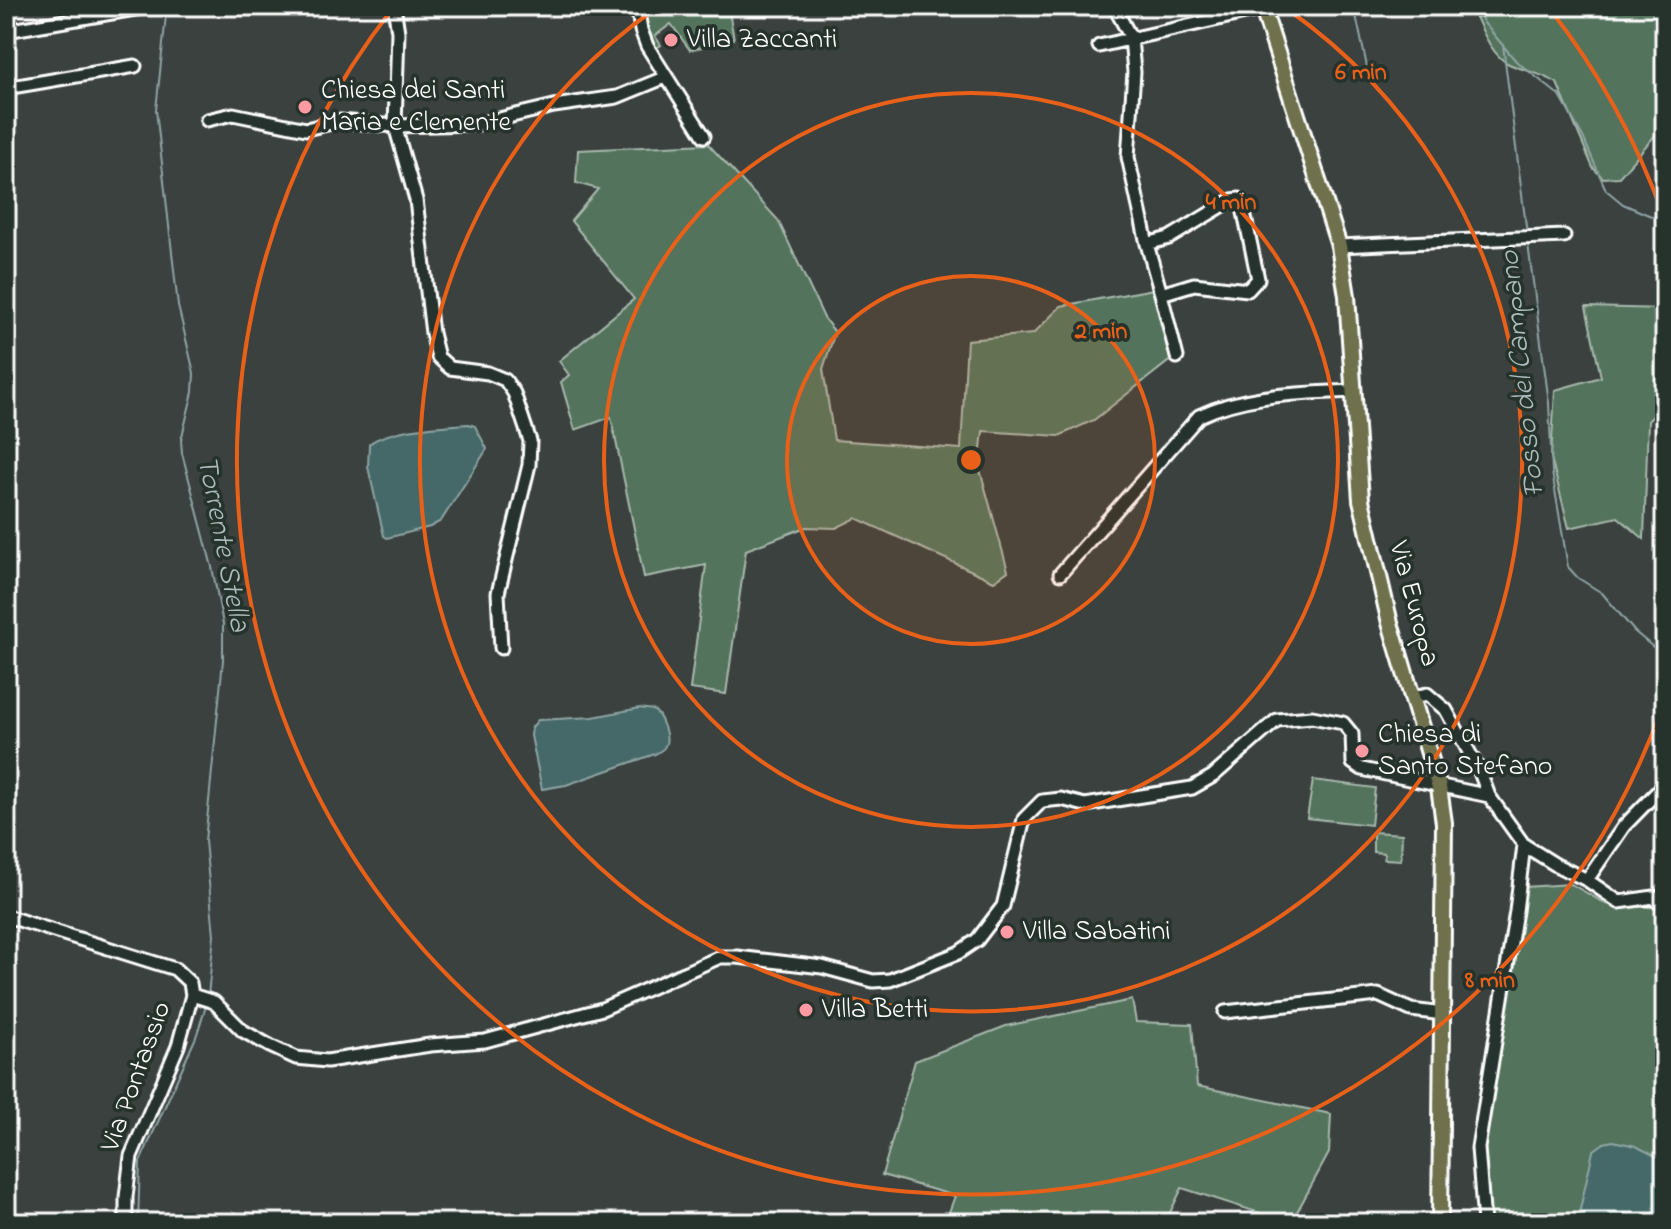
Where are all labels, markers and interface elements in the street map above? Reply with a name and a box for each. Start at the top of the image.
place label: Villa Zaccanti [686,20,837,61]
marker: Villa Zaccanti [662,31,680,49]
text: 6 min [1335,56,1387,91]
place label: Chiesa dei Santi Maria e Clemente [321,71,512,144]
marker: Chiesa dei Santi Maria e Clemente [296,98,314,116]
text: 4 min [1206,186,1256,221]
water label: Fosso del Campano [1488,247,1558,499]
text: 2 min [1074,315,1128,350]
centre of rings [957,446,985,474]
water label: Torrente Stella [183,452,261,637]
street label: Via Europa [1376,536,1449,671]
place label: Chiesa di Santo Stefano [1378,715,1552,788]
marker: Chiesa di Santo Stefano [1353,742,1371,760]
place label: Villa Sabatini [1022,912,1170,953]
marker: Villa Sabatini [998,923,1016,941]
text: 8 min [1464,964,1515,999]
place label: Villa Betti [821,990,928,1031]
street label: Via Pontassio [91,996,183,1159]
marker: Villa Betti [797,1001,815,1019]

